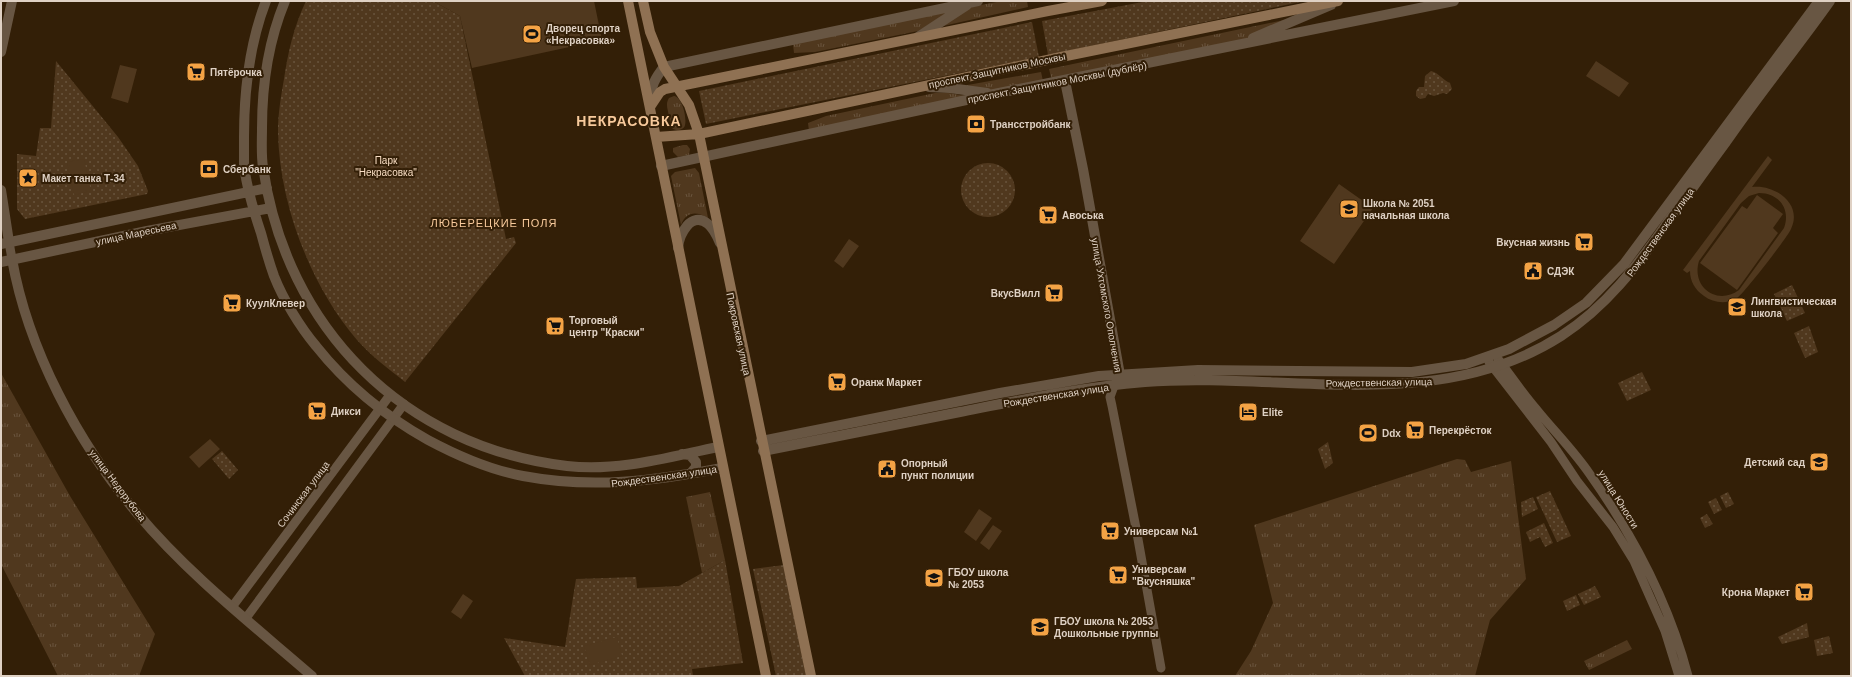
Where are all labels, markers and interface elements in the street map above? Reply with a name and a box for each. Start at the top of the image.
sports icon: Дворец спорта «Некрасовка» [521,23,543,45]
place label: Дворец спорта «Некрасовка» [546,23,620,46]
street label: проспект Защитников Москвы [928,51,1066,90]
street label: проспект Защитников Москвы (дублёр) [967,60,1148,105]
supermarket icon: Пятёрочка [185,61,207,83]
place label: Пятёрочка [210,67,262,78]
district label: НЕКРАСОВКА [576,113,682,129]
bank icon: Трансстройбанк [965,113,987,135]
place label: Трансстройбанк [990,119,1072,130]
park label: Парк "Некрасовка" [355,155,417,178]
bank icon: Сбербанк [198,158,220,180]
place label: Сбербанк [223,164,272,175]
place icon: Макет танка Т-34 [17,167,39,189]
place label: Макет танка Т-34 [42,173,125,184]
street label: Рождественская улица [1625,186,1696,279]
school or university icon: Школа № 2051 начальная школа [1338,198,1360,220]
place label: Школа № 2051 начальная школа [1363,198,1450,221]
supermarket icon: Авоська [1037,204,1059,226]
place label: Авоська [1062,210,1104,221]
district label: ЛЮБЕРЕЦКИЕ ПОЛЯ [431,217,557,229]
street label: улица Маресьева [95,220,178,247]
supermarket icon: Вкусная жизнь [1573,231,1595,253]
street label: улица Ухтомского Ополчения [1089,237,1124,373]
place label: Вкусная жизнь [1496,237,1570,248]
public building icon: СДЭК [1522,260,1544,282]
place label: СДЭК [1547,266,1575,277]
supermarket icon: ВкусВилл [1043,282,1065,304]
place label: ВкусВилл [991,288,1040,299]
supermarket icon: КуулКлевер [221,292,243,314]
street label: Покровская улица [724,292,753,377]
school or university icon: Лингвистическая школа [1726,296,1748,318]
place label: Лингвистическая школа [1751,296,1837,319]
place label: КуулКлевер [246,298,305,309]
supermarket icon: Торговый центр "Краски" [544,315,566,337]
place label: Торговый центр "Краски" [569,315,645,338]
supermarket icon: Оранж Маркет [826,371,848,393]
street label: Рождественская улица [1326,376,1433,389]
place label: Оранж Маркет [851,377,922,388]
street label: Рождественская улица [1003,382,1110,409]
supermarket icon: Дикси [306,400,328,422]
hotel icon: Elite [1237,401,1259,423]
place label: Дикси [331,406,361,417]
place label: Elite [1262,407,1284,418]
supermarket icon: Перекрёсток [1404,419,1426,441]
sports icon: Ddx [1357,422,1379,444]
place label: Перекрёсток [1429,425,1493,436]
place label: Ddx [1382,428,1401,439]
street label: улица Недорубова [87,447,148,524]
school or university icon: Детский сад [1808,451,1830,473]
place label: Детский сад [1744,457,1806,468]
public building icon: Опорный пункт полиции [876,458,898,480]
place label: Опорный пункт полиции [901,458,974,481]
street label: Сочинская улица [275,459,332,529]
street label: Рождественская улица [611,464,718,489]
street label: улица Юности [1596,468,1641,530]
supermarket icon: Универсам №1 [1099,520,1121,542]
place label: Универсам №1 [1124,526,1198,537]
supermarket icon: Универсам "Вкусняшка" [1107,564,1129,586]
place label: Универсам "Вкусняшка" [1132,564,1196,587]
school or university icon: ГБОУ школа № 2053 [923,567,945,589]
place label: ГБОУ школа № 2053 [948,567,1009,590]
supermarket icon: Крона Маркет [1793,581,1815,603]
place label: Крона Маркет [1722,587,1790,598]
school or university icon: ГБОУ школа № 2053 Дошкольные группы [1029,616,1051,638]
place label: ГБОУ школа № 2053 Дошкольные группы [1054,616,1158,639]

